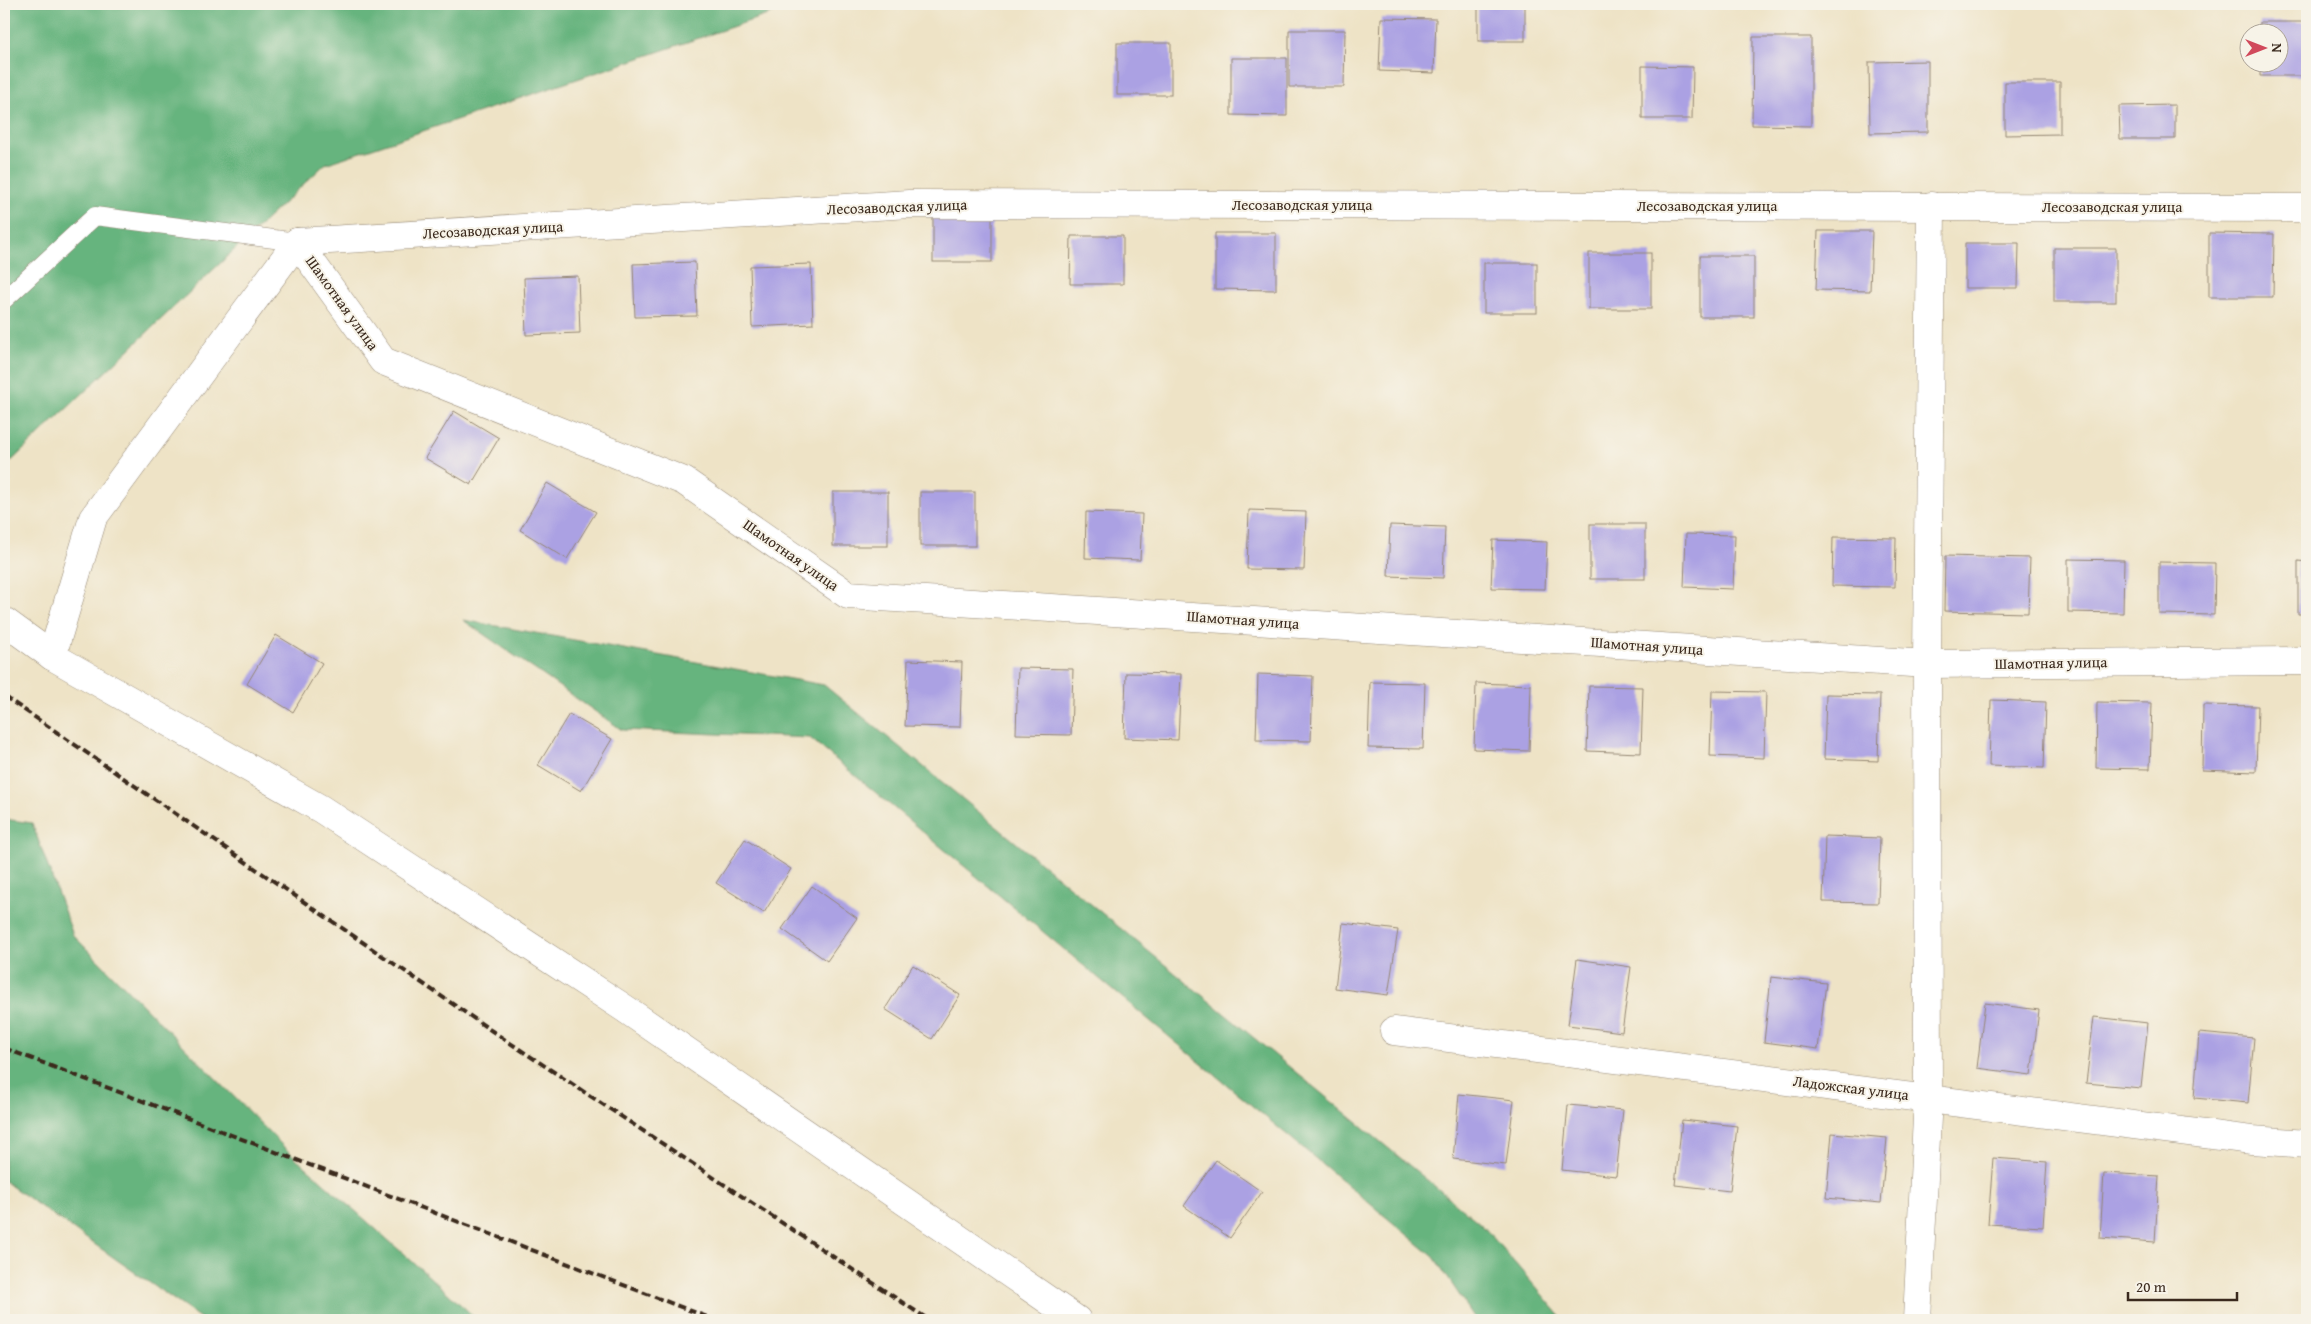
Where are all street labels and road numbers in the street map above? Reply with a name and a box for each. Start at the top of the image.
street label: Лесозаводская улица [826,194,968,219]
street label: Лесозаводская улица [1232,194,1373,215]
street label: Лесозаводская улица [1637,195,1778,216]
street label: Лесозаводская улица [2042,196,2183,217]
street label: Лесозаводская улица [422,215,565,244]
street label: Шамотная улица [301,251,384,355]
street label: Шамотная улица [739,514,844,596]
street label: Шамотная улица [1186,605,1301,634]
street label: Шамотная улица [1590,631,1705,660]
street label: Шамотная улица [1995,651,2108,674]
street label: Ладожская улица [1792,1070,1911,1105]

